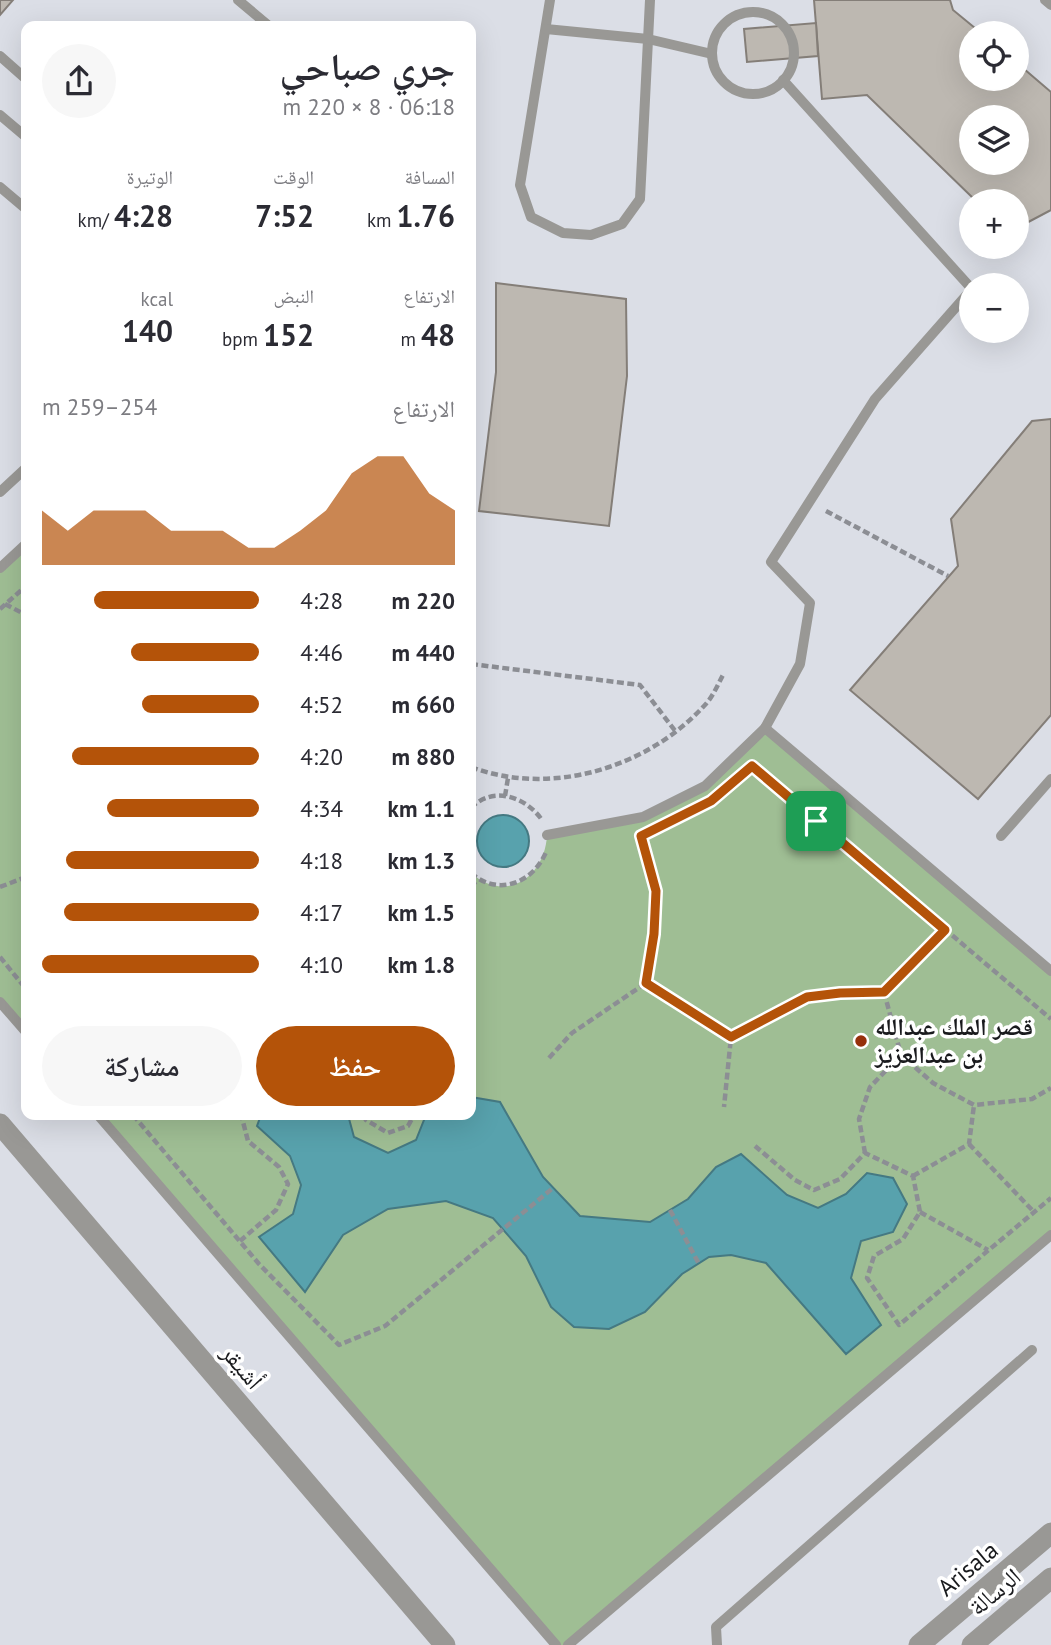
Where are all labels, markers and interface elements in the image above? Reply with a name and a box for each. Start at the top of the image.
map controls [959,21,1029,343]
button: locate [959,21,1029,91]
text: جري صباحي [279,41,455,90]
button: share [42,44,116,118]
text: 06:18 · 8 × 220 m [282,92,455,121]
button: layers [959,105,1029,175]
text: الوتيرة [127,165,173,189]
text: الوقت [273,165,314,189]
text: المسافة [405,165,455,189]
button: + [959,189,1029,259]
text: 4:28 [114,196,173,235]
text: 7:52 [255,196,314,235]
text: 1.76 [397,196,455,235]
text: /km [78,208,114,232]
text: km [367,208,397,232]
button: − [959,273,1029,343]
text: النبض [273,284,314,308]
text: الارتفاع [403,284,455,308]
text: kcal [141,287,173,311]
text: 140 [122,311,173,350]
text: 152 [263,315,314,354]
text: 48 [421,315,455,354]
text: bpm [222,327,263,351]
text: m [400,327,421,351]
text: 254–259 m [42,392,157,421]
text: الارتفاع [392,394,455,423]
text: 4:28 [300,586,343,615]
text: 220 m [392,586,455,615]
text: 4:46 [300,638,343,667]
text: 440 m [392,638,455,667]
text: 4:52 [300,690,343,719]
text: 660 m [392,690,455,719]
text: 4:20 [300,742,343,771]
text: 880 m [392,742,455,771]
pin [786,791,846,851]
text: 4:34 [300,794,343,823]
text: 1.1 km [388,794,455,823]
icon: arrive [797,802,835,840]
text: 4:18 [300,846,343,875]
text: 1.3 km [388,846,455,875]
text: 4:17 [300,898,343,927]
text: 1.5 km [388,898,455,927]
text: 4:10 [300,950,343,979]
text: 1.8 km [388,950,455,979]
place label: قصر الملك عبدالله بن عبدالعزيز [874,1011,1033,1070]
button: مشاركة [42,1026,242,1106]
button: حفظ [256,1026,455,1106]
marker: قصر الملك عبدالله بن عبدالعزيز [853,1033,869,1049]
street label: أشيقر [214,1337,270,1395]
street label: Arisala [931,1534,1004,1603]
street label: الرسالة [962,1561,1027,1622]

